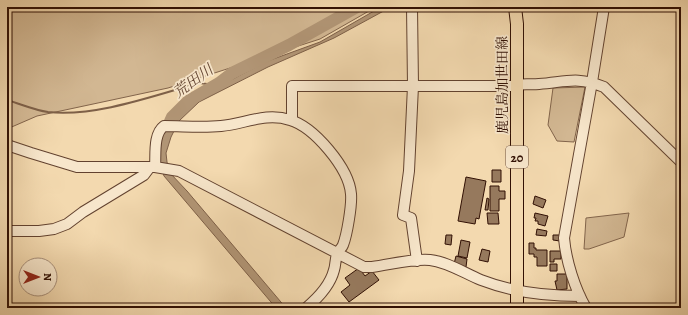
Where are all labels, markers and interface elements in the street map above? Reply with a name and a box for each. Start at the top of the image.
street label: 鹿児島加世田線 [493,36,512,134]
water label: 荒田川 [169,59,219,102]
road number: 20 [506,146,528,168]
north arrow [18,257,58,297]
text: N [40,273,55,281]

